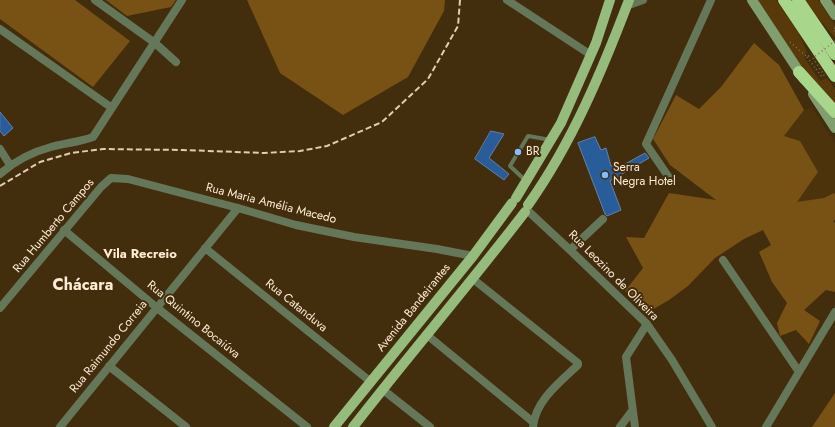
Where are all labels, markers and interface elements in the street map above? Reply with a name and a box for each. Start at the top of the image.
place label: BR [526,145,539,159]
marker: BR [513,147,523,157]
place label: Serra Negra Hotel [613,161,676,189]
marker: Serra Negra Hotel [600,170,610,180]
street label: Rua Humberto Campos [10,176,98,276]
street label: Rua Maria Amélia Macedo [204,181,338,227]
street label: Rua Leozino de Oliveira [565,228,661,324]
district label: Vila Recreio [103,247,177,263]
street label: Avenida Bandeirantes [374,261,454,355]
district label: Chácara [53,276,113,296]
street label: Rua Catanduva [262,277,330,335]
street label: Rua Quintino Bocaiúva [144,278,242,362]
street label: Rua Raimundo Correia [67,298,151,396]

